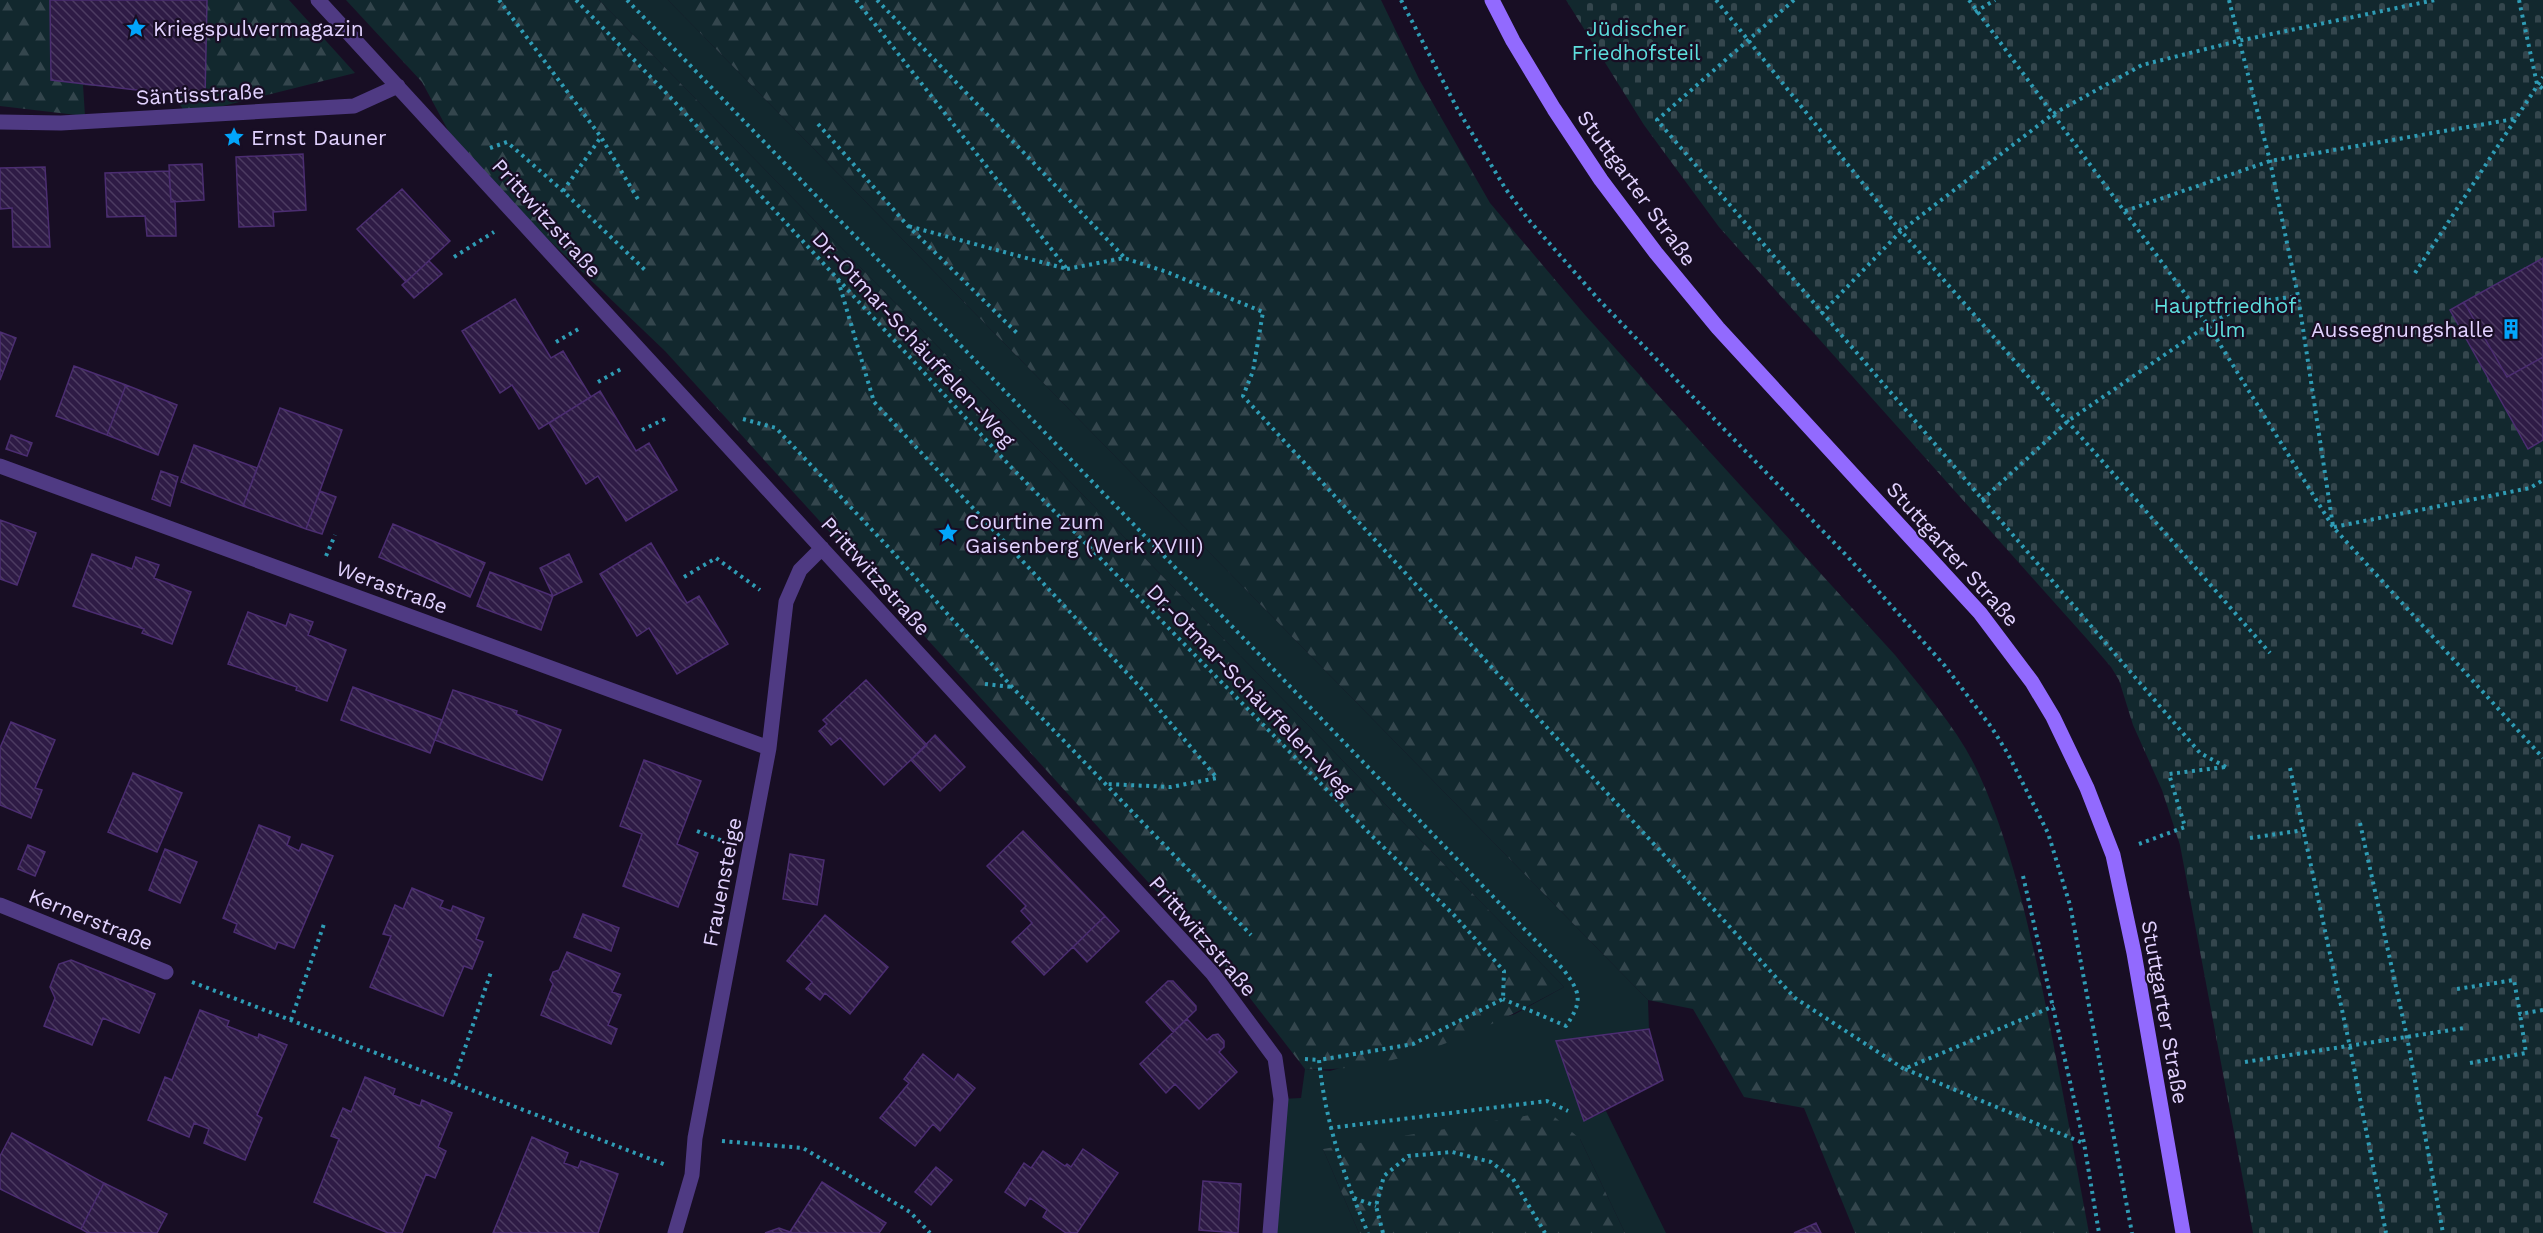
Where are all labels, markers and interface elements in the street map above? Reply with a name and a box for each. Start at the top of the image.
place icon: Kriegspulvermagazin [124,16,148,40]
place label: Kriegspulvermagazin [153,16,364,41]
park label: Jüdischer Friedhofsteil [1571,16,1701,65]
street label: Säntisstraße [135,78,265,110]
street label: Stuttgarter Straße [1572,105,1702,271]
place icon: Ernst Dauner [222,125,246,149]
place label: Ernst Dauner [251,125,387,150]
street label: Prittwitzstraße [487,153,607,283]
street label: Dr.-Otmar-Schäuffelen-Weg [807,226,1021,453]
park label: Hauptfriedhof Ulm [2154,293,2296,342]
place label: Aussegnungshalle [2311,317,2494,342]
building icon: Aussegnungshalle [2499,317,2523,341]
street label: Stuttgarter Straße [1881,476,2025,632]
place label: Courtine zum Gaisenberg (Werk XVIII) [965,509,1203,558]
street label: Prittwitzstraße [816,511,936,641]
place icon: Courtine zum Gaisenberg (Werk XVIII) [936,521,960,545]
street label: Werastraße [333,555,451,619]
street label: Dr.-Otmar-Schäuffelen-Weg [1142,579,1359,802]
street label: Frauensteige [697,815,747,949]
street label: Prittwitzstraße [1144,871,1262,1001]
street label: Kernerstraße [25,883,157,955]
street label: Stuttgarter Straße [2137,918,2193,1106]

